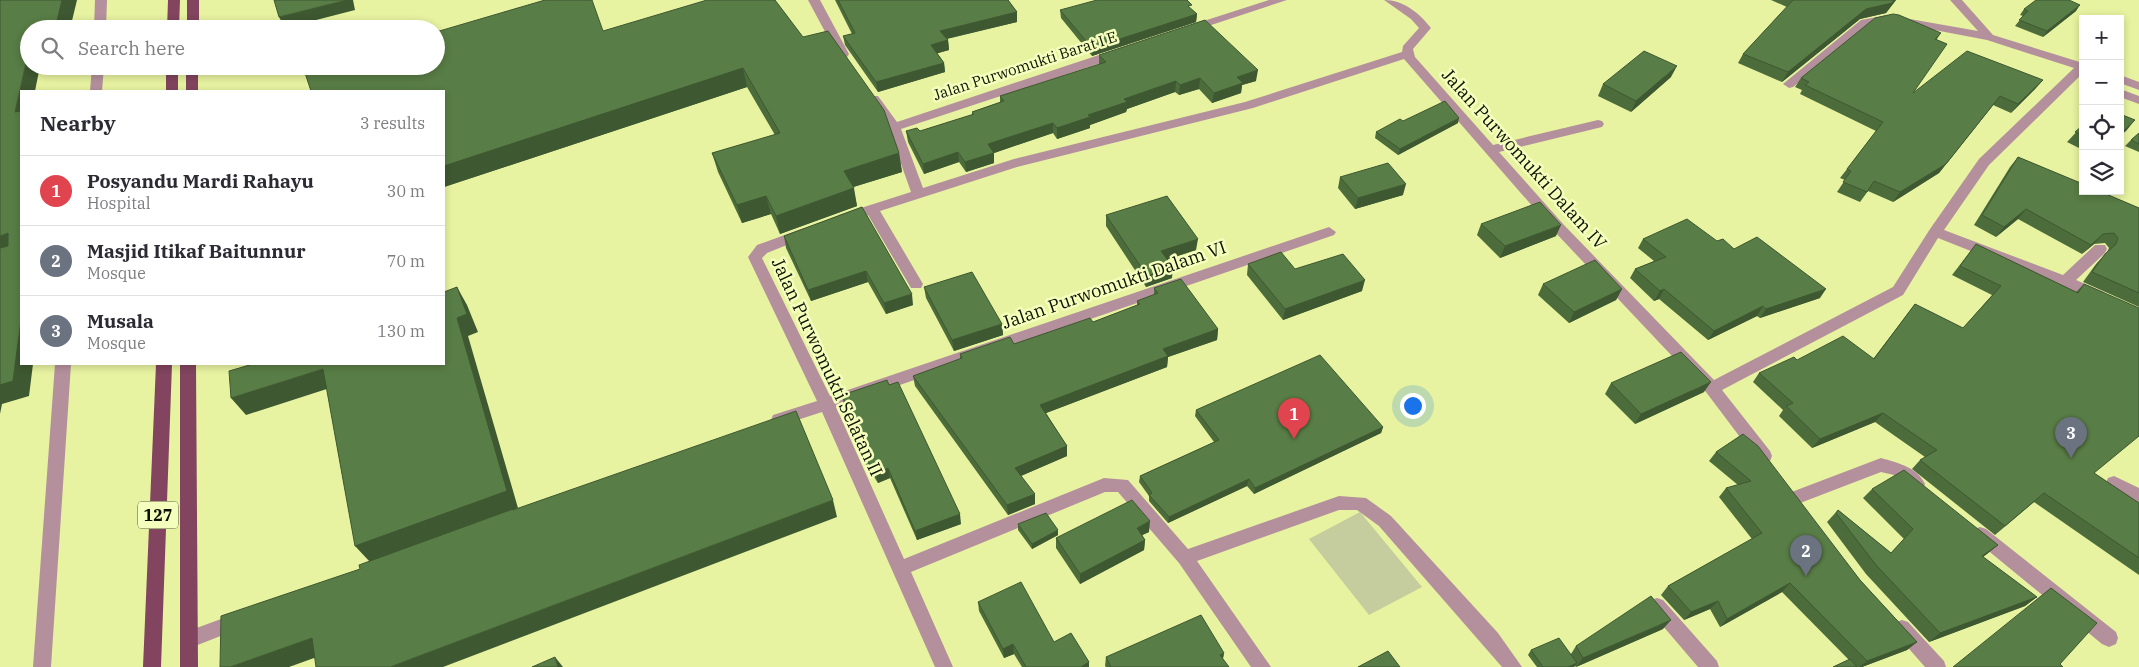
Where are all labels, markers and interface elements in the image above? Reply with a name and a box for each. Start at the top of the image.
map controls [2079,15,2124,195]
button: + [2079,15,2124,60]
search box [20,20,445,75]
street label: Jalan Purwomukti Barat I E [931,27,1119,104]
icon: search [38,34,66,62]
text: Search here [78,36,185,60]
button: − [2079,60,2124,105]
street label: Jalan Purwomukti Dalam IV [1437,63,1612,254]
button: locate [2079,105,2124,150]
text: Nearby [40,109,116,137]
text: 3 results [360,113,425,133]
button: layers [2079,150,2124,195]
text: Posyandu Mardi Rahayu [87,169,314,193]
text: 1 [51,181,61,201]
text: 30 m [387,181,425,201]
text: Hospital [87,193,150,213]
street label: Jalan Purwomukti Dalam VI [999,235,1229,334]
text: Masjid Itikaf Baitunnur [87,239,306,263]
text: 2 [51,251,61,271]
text: 70 m [387,251,425,271]
street label: Jalan Purwomukti Selatan II [767,254,888,480]
text: Mosque [87,263,146,283]
text: Musala [87,309,154,333]
text: 3 [51,321,61,341]
text: 130 m [377,321,425,341]
text: Mosque [87,333,146,353]
your location [1400,393,1426,419]
pin: 1 [1278,398,1310,439]
pin: 3 [2055,417,2087,458]
road number: 127 [138,502,178,528]
pin: 2 [1790,535,1822,576]

